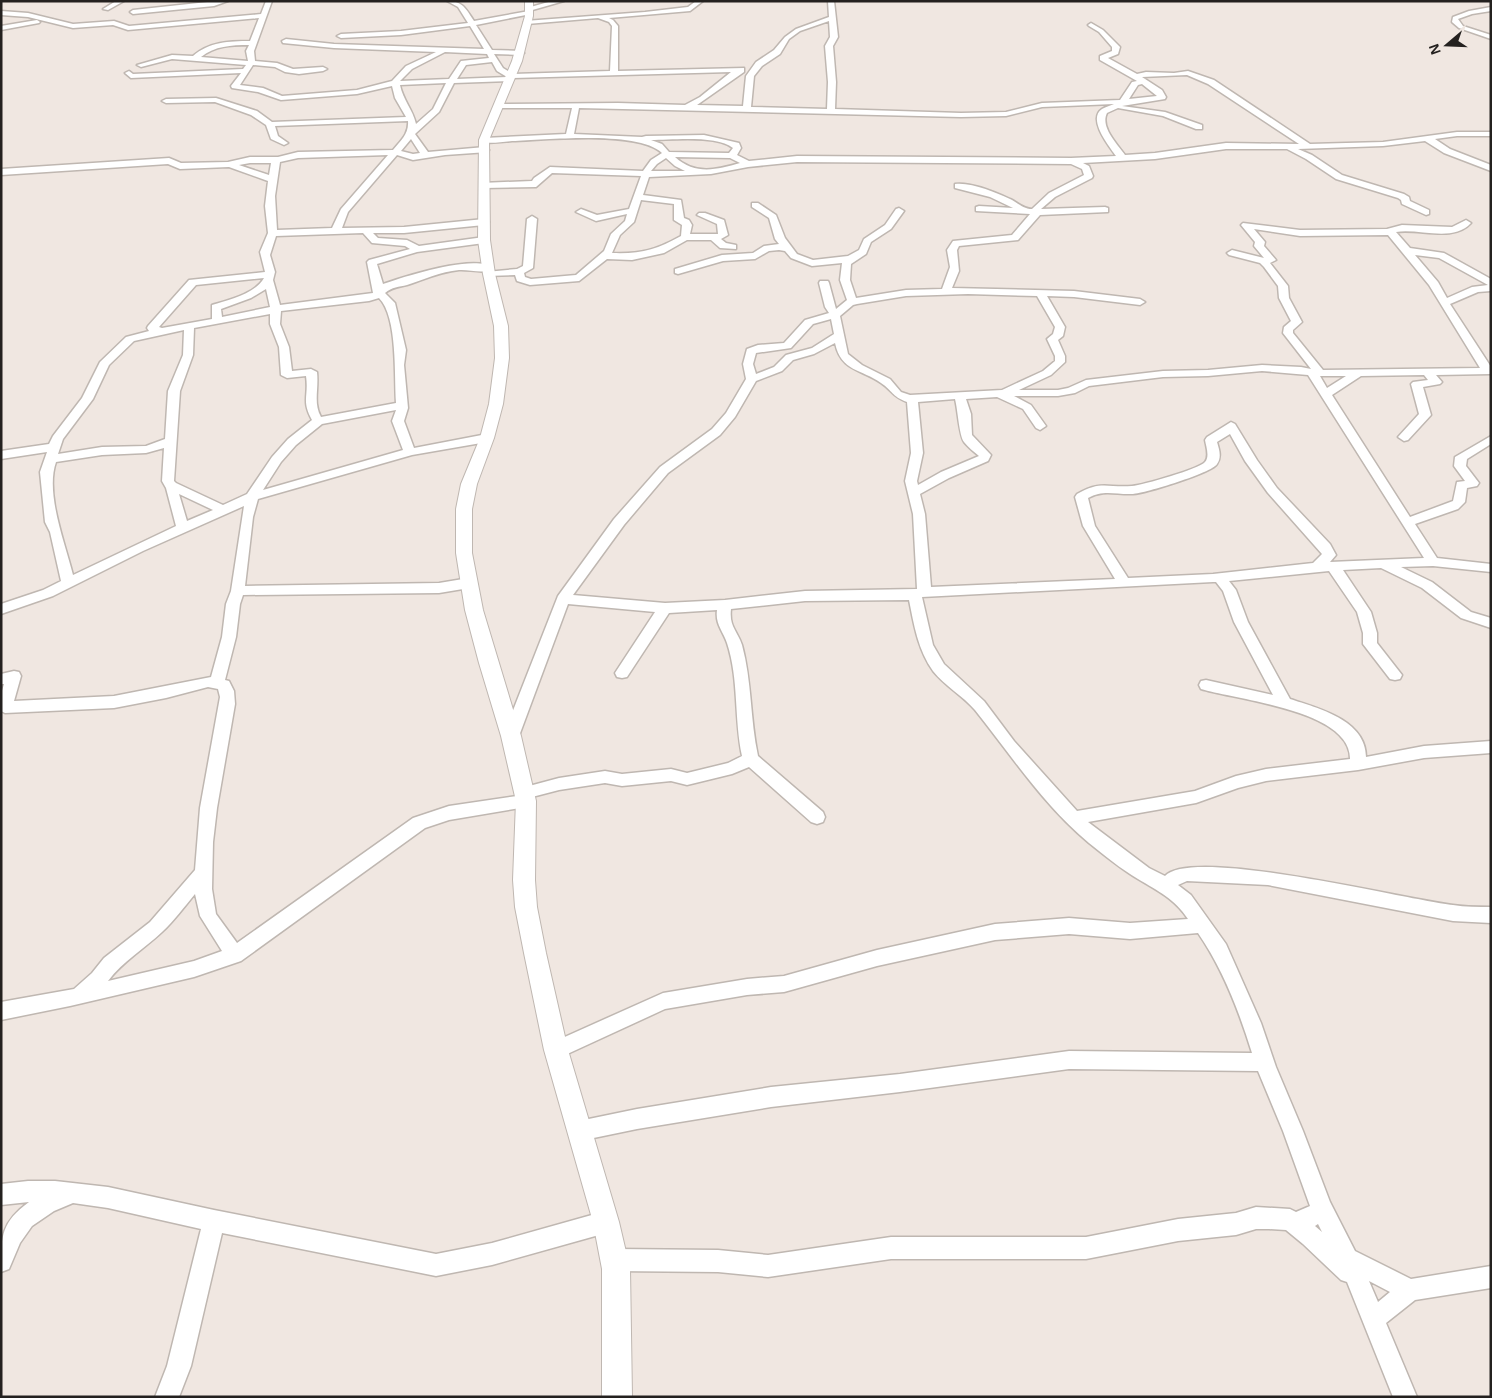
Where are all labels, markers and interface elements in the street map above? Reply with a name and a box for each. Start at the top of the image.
north arrow [1422,20,1472,70]
text: N [1425,42,1444,57]

